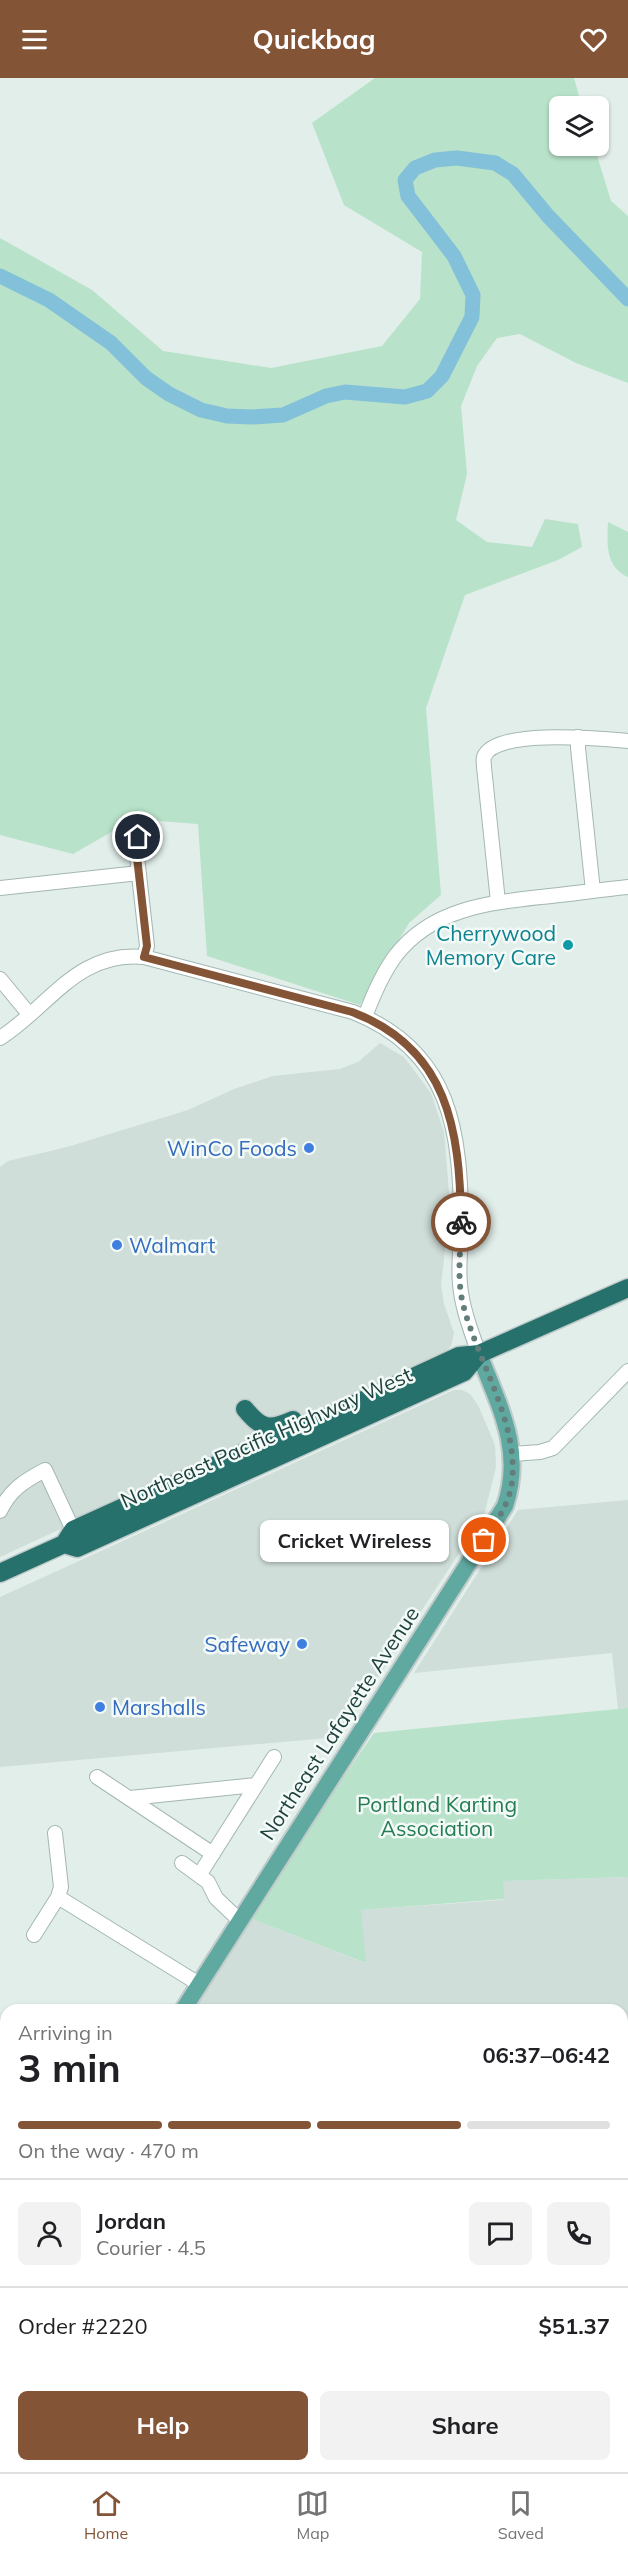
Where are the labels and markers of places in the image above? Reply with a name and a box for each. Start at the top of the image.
pin [112,811,163,862]
place label: Cherrywood Memory Care [426,920,556,970]
marker: Cherrywood Memory Care [561,938,575,952]
place label: WinCo Foods [167,1135,297,1161]
marker: WinCo Foods [302,1141,316,1155]
place label: Walmart [129,1232,215,1258]
marker: Walmart [110,1238,124,1252]
pin [458,1514,509,1565]
callout: Cricket Wireless [259,1519,448,1561]
place label: Safeway [205,1631,290,1657]
marker: Safeway [295,1637,309,1651]
place label: Marshalls [112,1694,206,1720]
marker: Marshalls [93,1700,107,1714]

